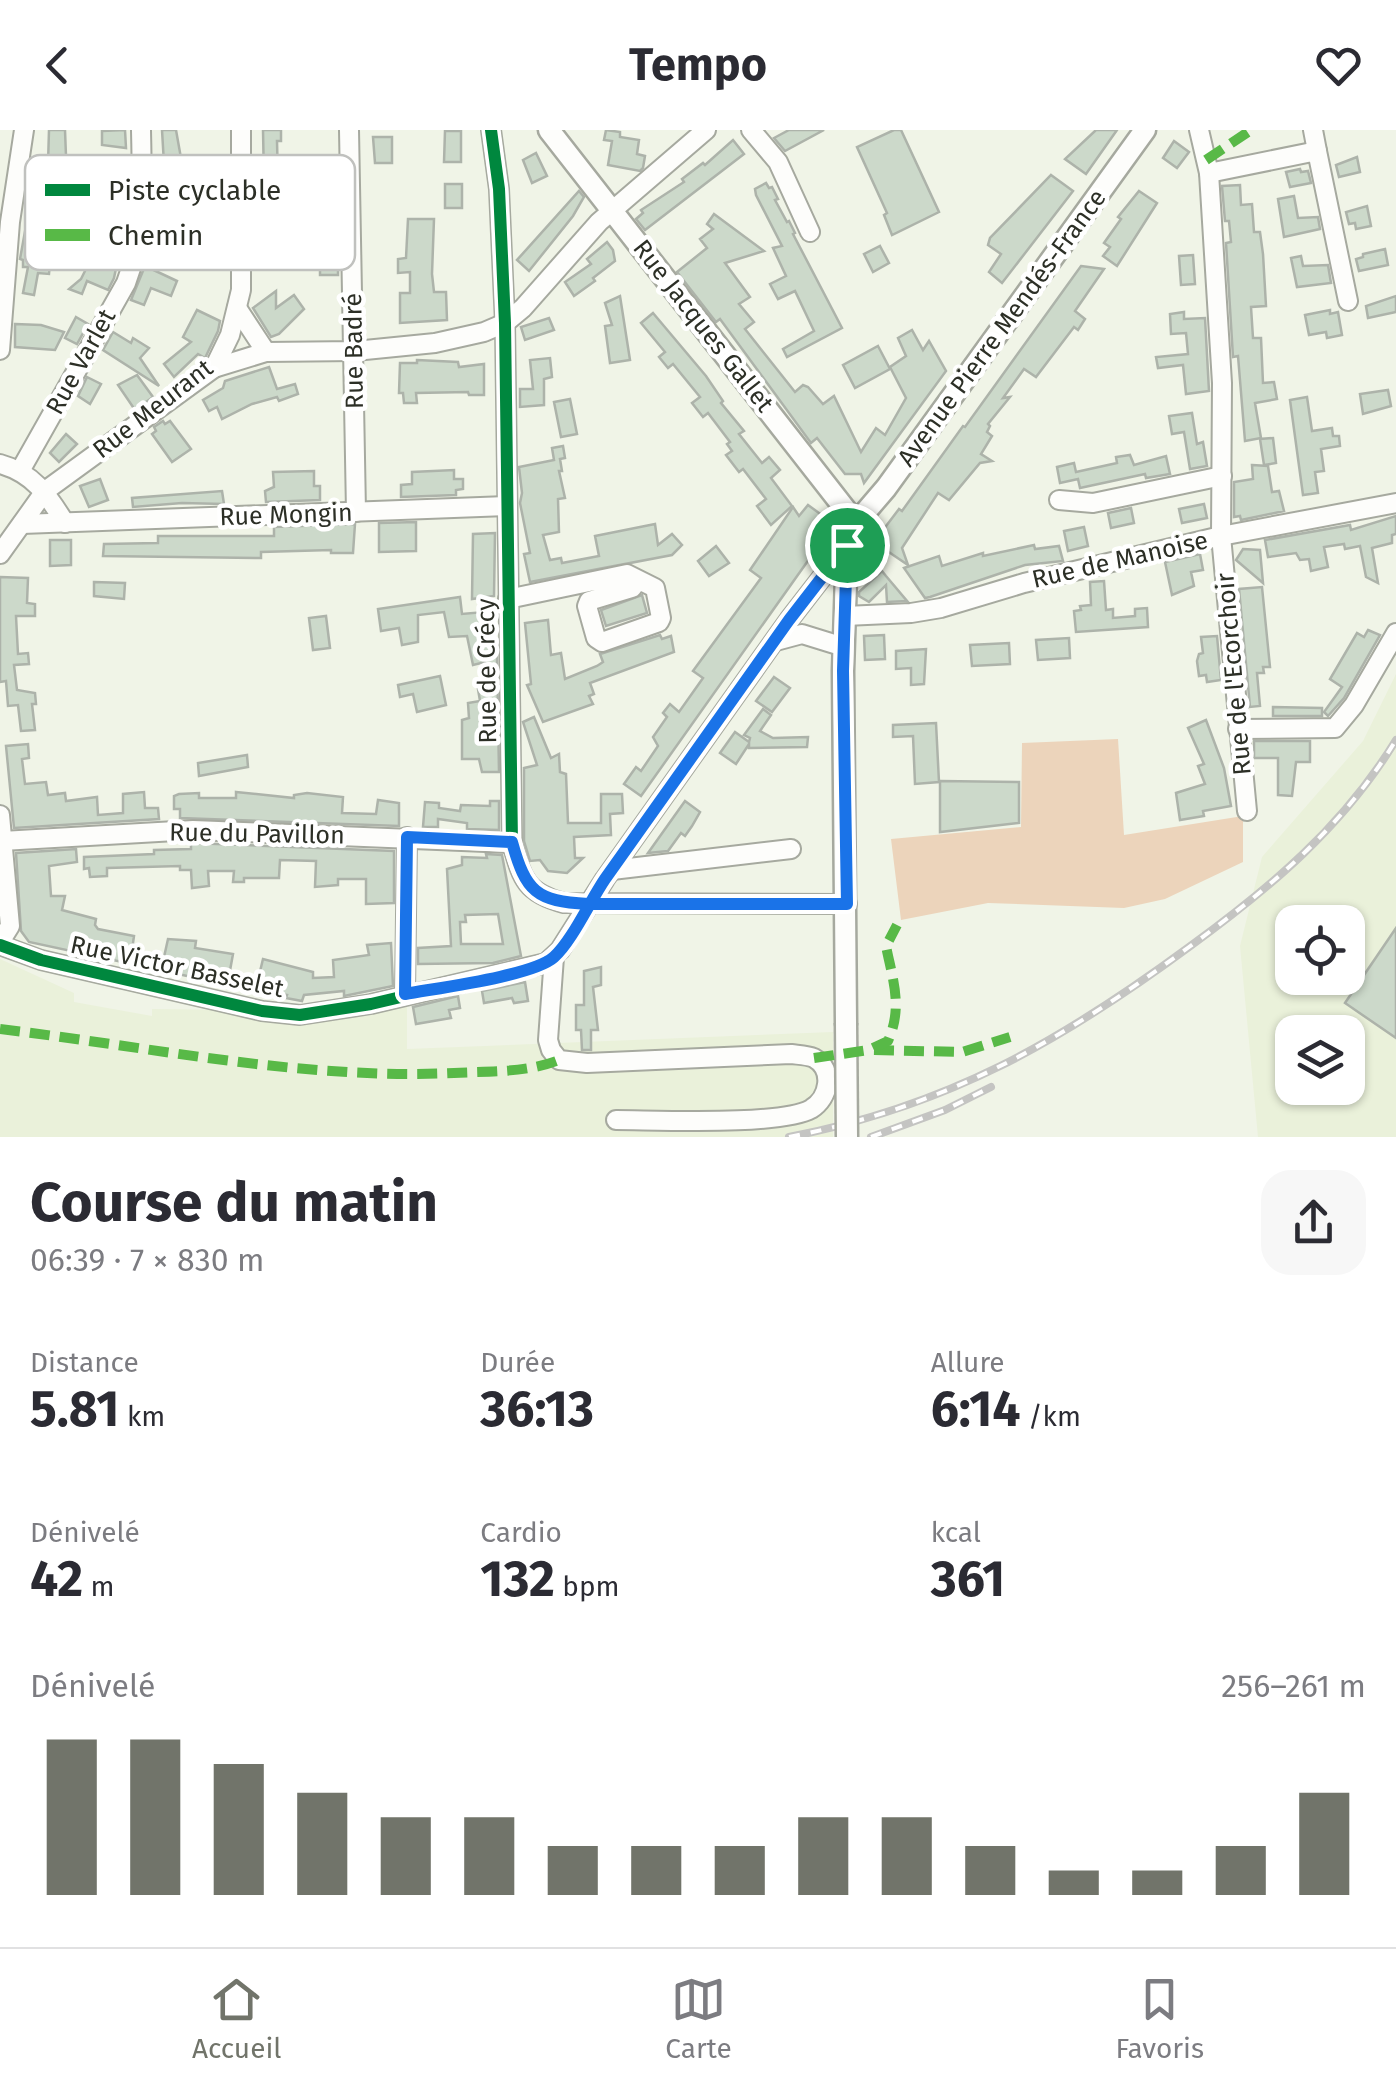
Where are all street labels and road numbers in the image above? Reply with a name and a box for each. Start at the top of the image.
street label: Avenue Pierre Mendés-France [891,184,1113,472]
street label: Rue Jacques Gallet [626,234,780,419]
street label: Rue Badré [338,293,370,409]
street label: Rue Varlet [40,303,123,420]
street label: Rue Meurant [87,352,220,465]
street label: Rue Mongin [219,498,353,532]
street label: Rue de Manoise [1029,525,1211,595]
street label: Rue de l'Ecorchoir [1210,571,1258,777]
street label: Rue de Crécy [471,597,503,744]
street label: Rue du Pavillon [169,817,345,851]
street label: Rue Victor Basselet [68,930,287,1004]

